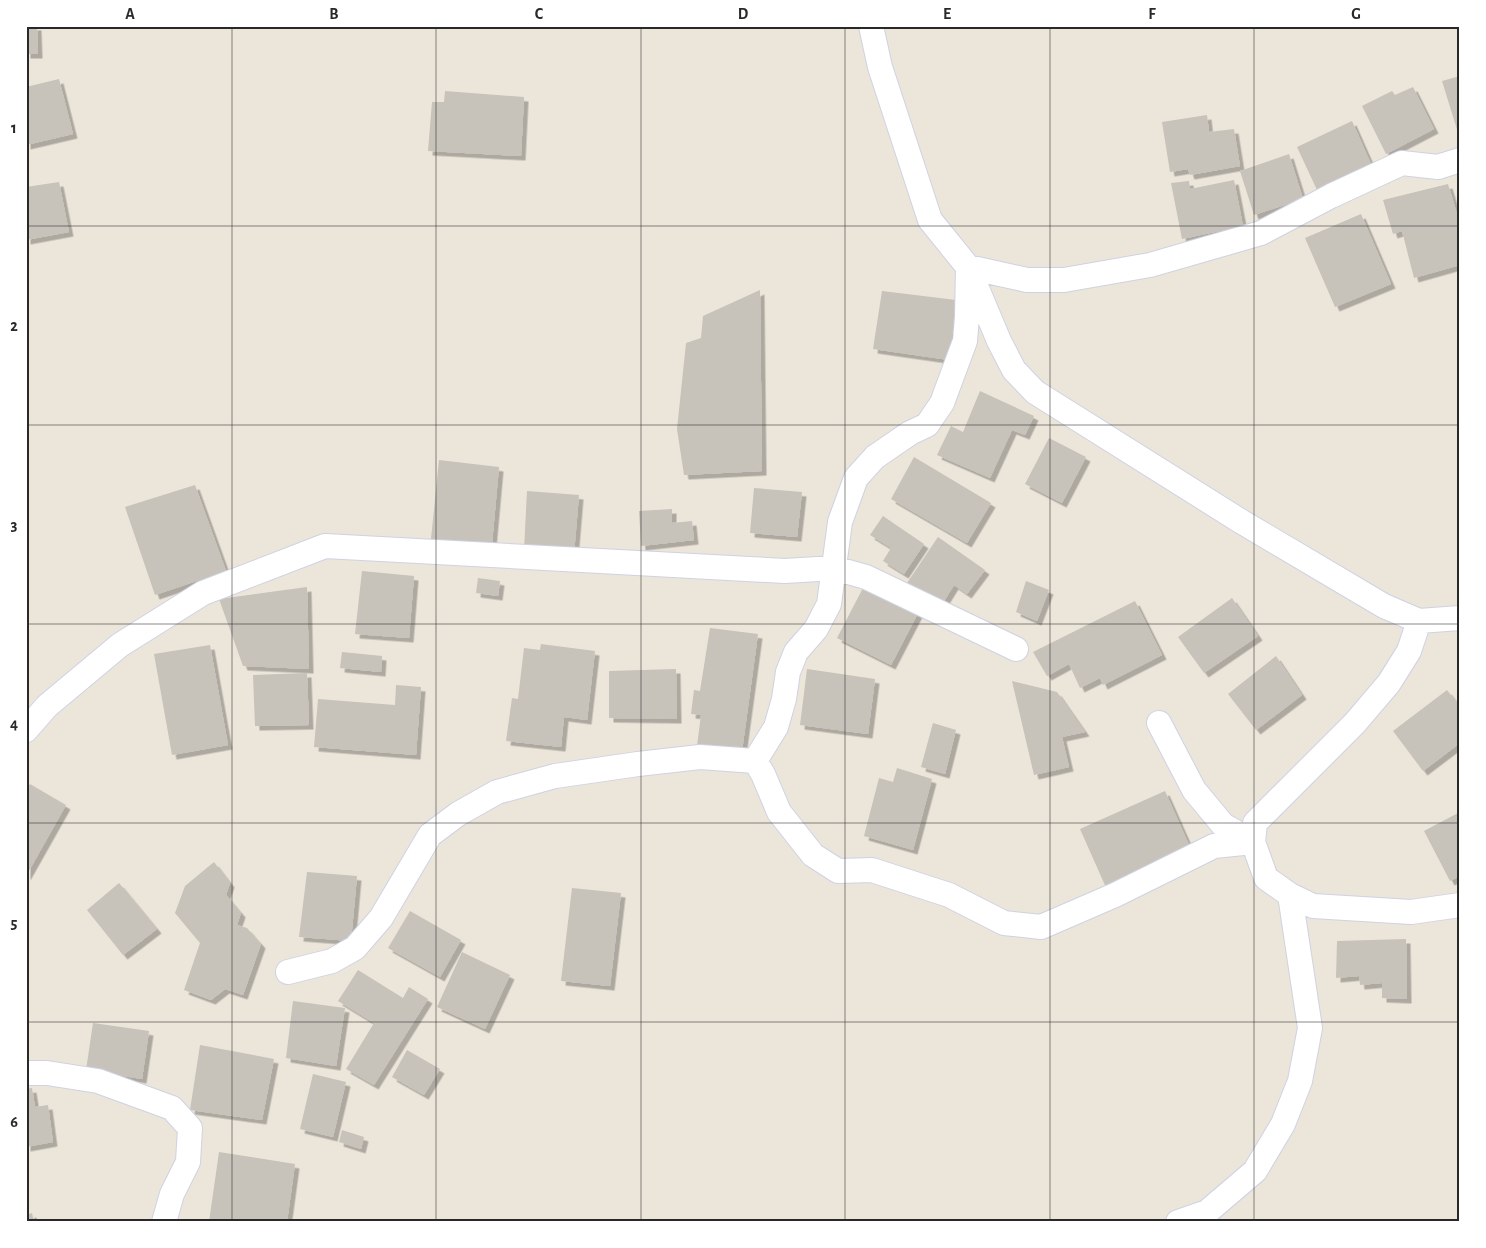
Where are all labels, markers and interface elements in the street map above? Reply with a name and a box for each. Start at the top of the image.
text: A [125,6,135,22]
text: B [329,6,339,22]
text: C [535,6,544,22]
text: D [738,6,749,22]
text: E [943,6,951,22]
text: F [1148,6,1156,22]
text: G [1351,6,1361,22]
text: 1 [11,120,17,136]
text: 2 [10,318,18,334]
text: 3 [11,517,18,533]
text: 4 [10,716,18,732]
text: 5 [11,915,18,931]
text: 6 [10,1114,18,1130]

